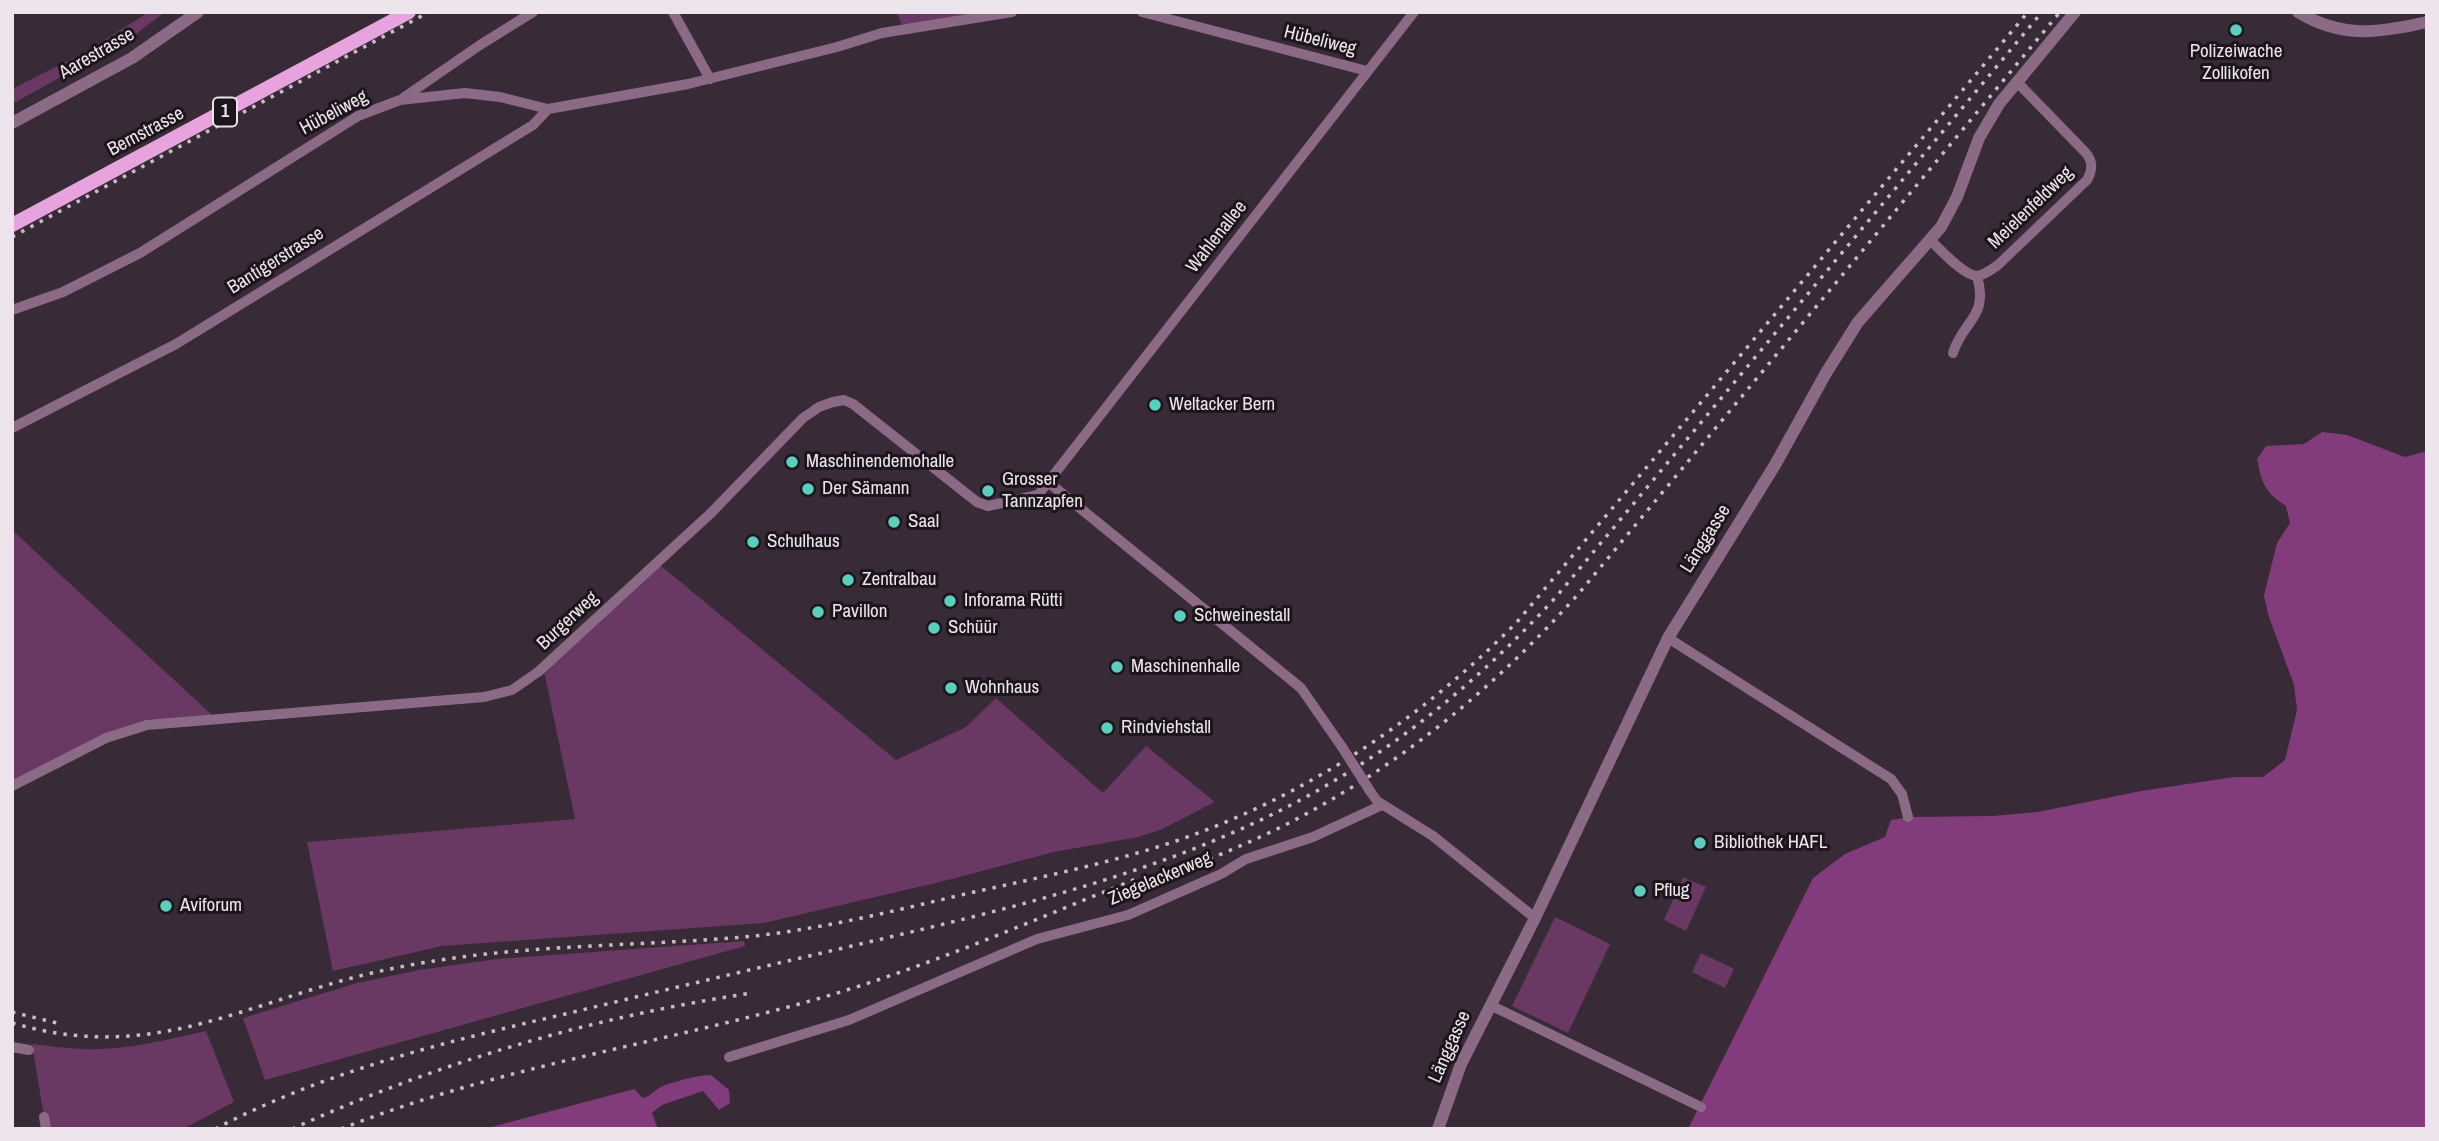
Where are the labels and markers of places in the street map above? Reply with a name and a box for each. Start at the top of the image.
marker: Polizeiwache Zollikofen [2228,22,2244,38]
place label: Polizeiwache Zollikofen [2190,41,2282,85]
place label: Weltacker Bern [1169,394,1275,416]
marker: Weltacker Bern [1147,397,1163,413]
place label: Maschinendemohalle [806,451,954,473]
marker: Maschinendemohalle [784,454,800,470]
place label: Grosser Tannzapfen [1002,469,1083,513]
place label: Der Sämann [822,478,909,500]
marker: Der Sämann [800,481,816,497]
marker: Grosser Tannzapfen [980,483,996,499]
place label: Saal [908,511,939,533]
marker: Saal [886,514,902,530]
place label: Schulhaus [767,531,840,553]
marker: Schulhaus [745,534,761,550]
place label: Zentralbau [862,569,936,591]
marker: Zentralbau [840,572,856,588]
place label: Inforama Rütti [964,590,1063,612]
marker: Inforama Rütti [942,593,958,609]
place label: Pavillon [832,601,887,623]
marker: Pavillon [810,604,826,620]
place label: Schweinestall [1194,605,1290,627]
marker: Schweinestall [1172,608,1188,624]
place label: Schüür [948,617,997,639]
marker: Schüür [926,620,942,636]
place label: Maschinenhalle [1131,656,1240,678]
marker: Maschinenhalle [1109,659,1125,675]
place label: Wohnhaus [965,677,1039,699]
marker: Wohnhaus [943,680,959,696]
place label: Rindviehstall [1121,717,1211,739]
marker: Rindviehstall [1099,720,1115,736]
place label: Bibliothek HAFL [1714,832,1827,854]
marker: Bibliothek HAFL [1692,835,1708,851]
place label: Pflug [1654,880,1690,902]
marker: Pflug [1632,883,1648,899]
place label: Aviforum [180,895,242,917]
marker: Aviforum [158,898,174,914]

